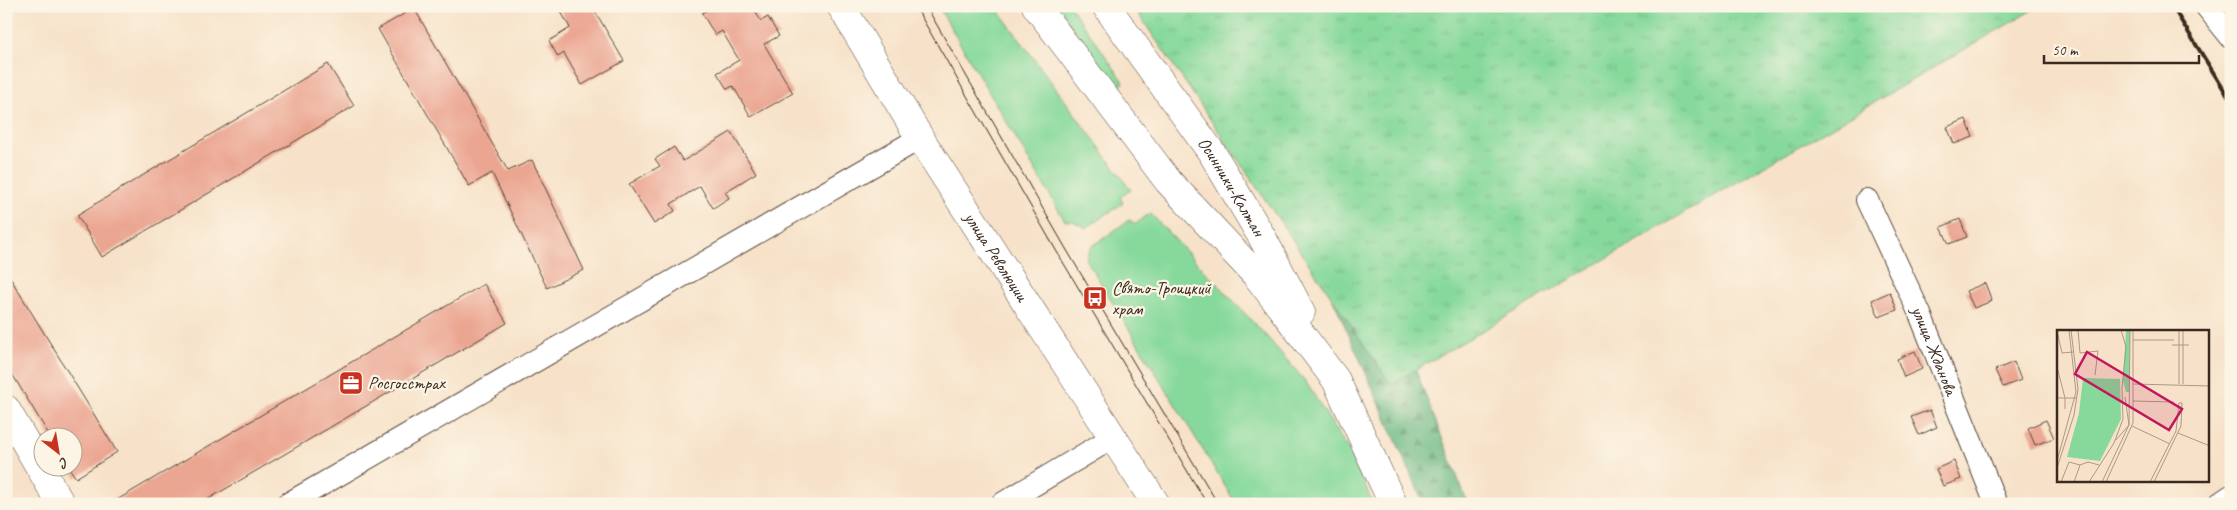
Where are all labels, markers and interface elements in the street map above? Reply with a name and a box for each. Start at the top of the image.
scale bar [2044,32,2200,64]
text: 50 m [2052,41,2079,60]
street label: Осинники-Калтан [1193,133,1271,241]
street label: улица Революции [959,207,1034,306]
place label: Свято-Троицкий храм [1112,277,1212,320]
bus stop icon: Свято-Троицкий храм [1082,285,1108,311]
street label: улица Жданова [1906,301,1963,400]
inset map [2057,330,2210,482]
office icon: Росгосстрах [338,370,364,396]
place label: Росгосстрах [368,372,446,394]
north arrow [32,428,82,478]
text: С [55,454,72,473]

